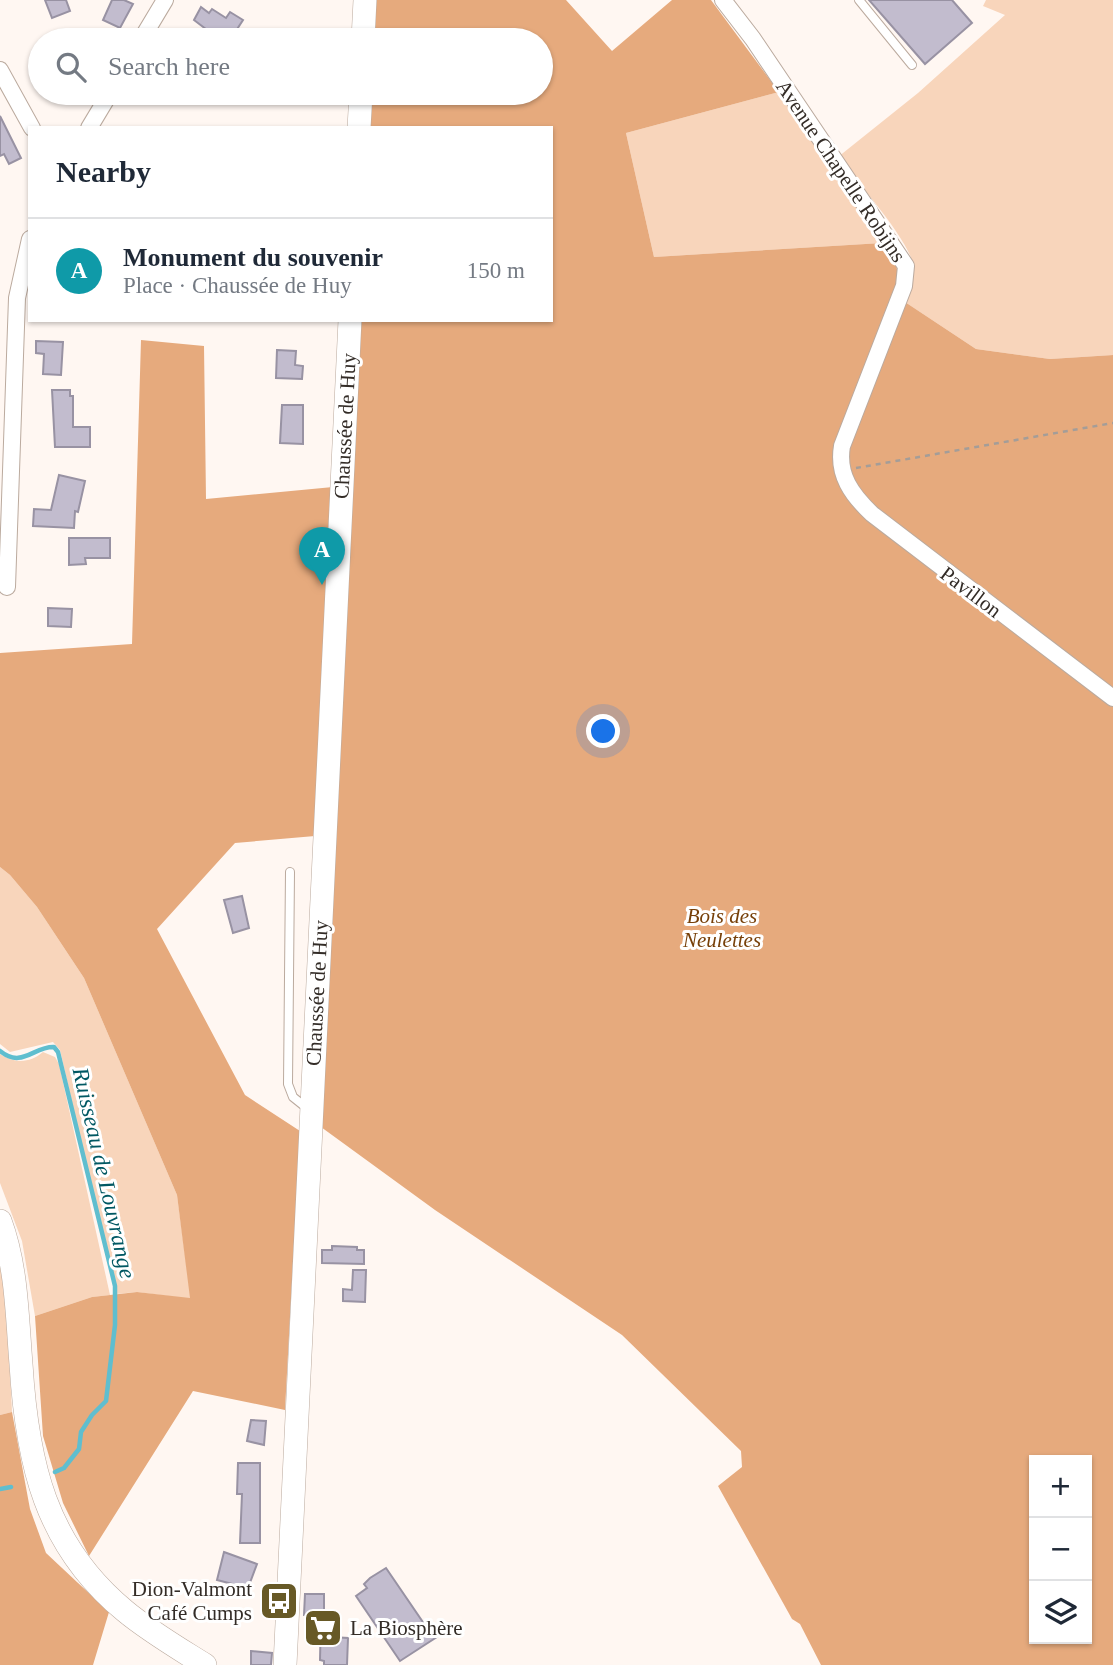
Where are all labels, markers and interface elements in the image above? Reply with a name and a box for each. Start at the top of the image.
search box [28,28,553,105]
icon: search [52,48,90,86]
text: Search here [108,52,230,81]
street label: Avenue Chapelle Robijns [771,75,911,267]
text: Nearby [56,155,151,188]
text: Monument du souvenir [123,243,383,272]
text: A [71,258,87,283]
text: 150 m [467,258,525,283]
text: Place · Chaussée de Huy [123,273,352,298]
street label: Chaussée de Huy [329,352,361,499]
pin: A [299,527,345,585]
street label: Pavillon [936,561,1007,623]
your location [586,714,620,748]
park label: Bois des Neulettes [682,904,761,952]
street label: Chaussée de Huy [301,919,333,1066]
water label: Ruisseau de Louvrange [67,1064,140,1281]
map controls [1029,1455,1092,1644]
button: + [1029,1455,1092,1518]
button: − [1029,1518,1092,1581]
place label: Dion-Valmont Café Cumps [132,1577,252,1625]
bus stop icon: Dion-Valmont Café Cumps [258,1580,300,1622]
button: layers [1029,1581,1092,1644]
supermarket icon: La Biosphère [302,1607,344,1649]
place label: La Biosphère [350,1616,463,1640]

